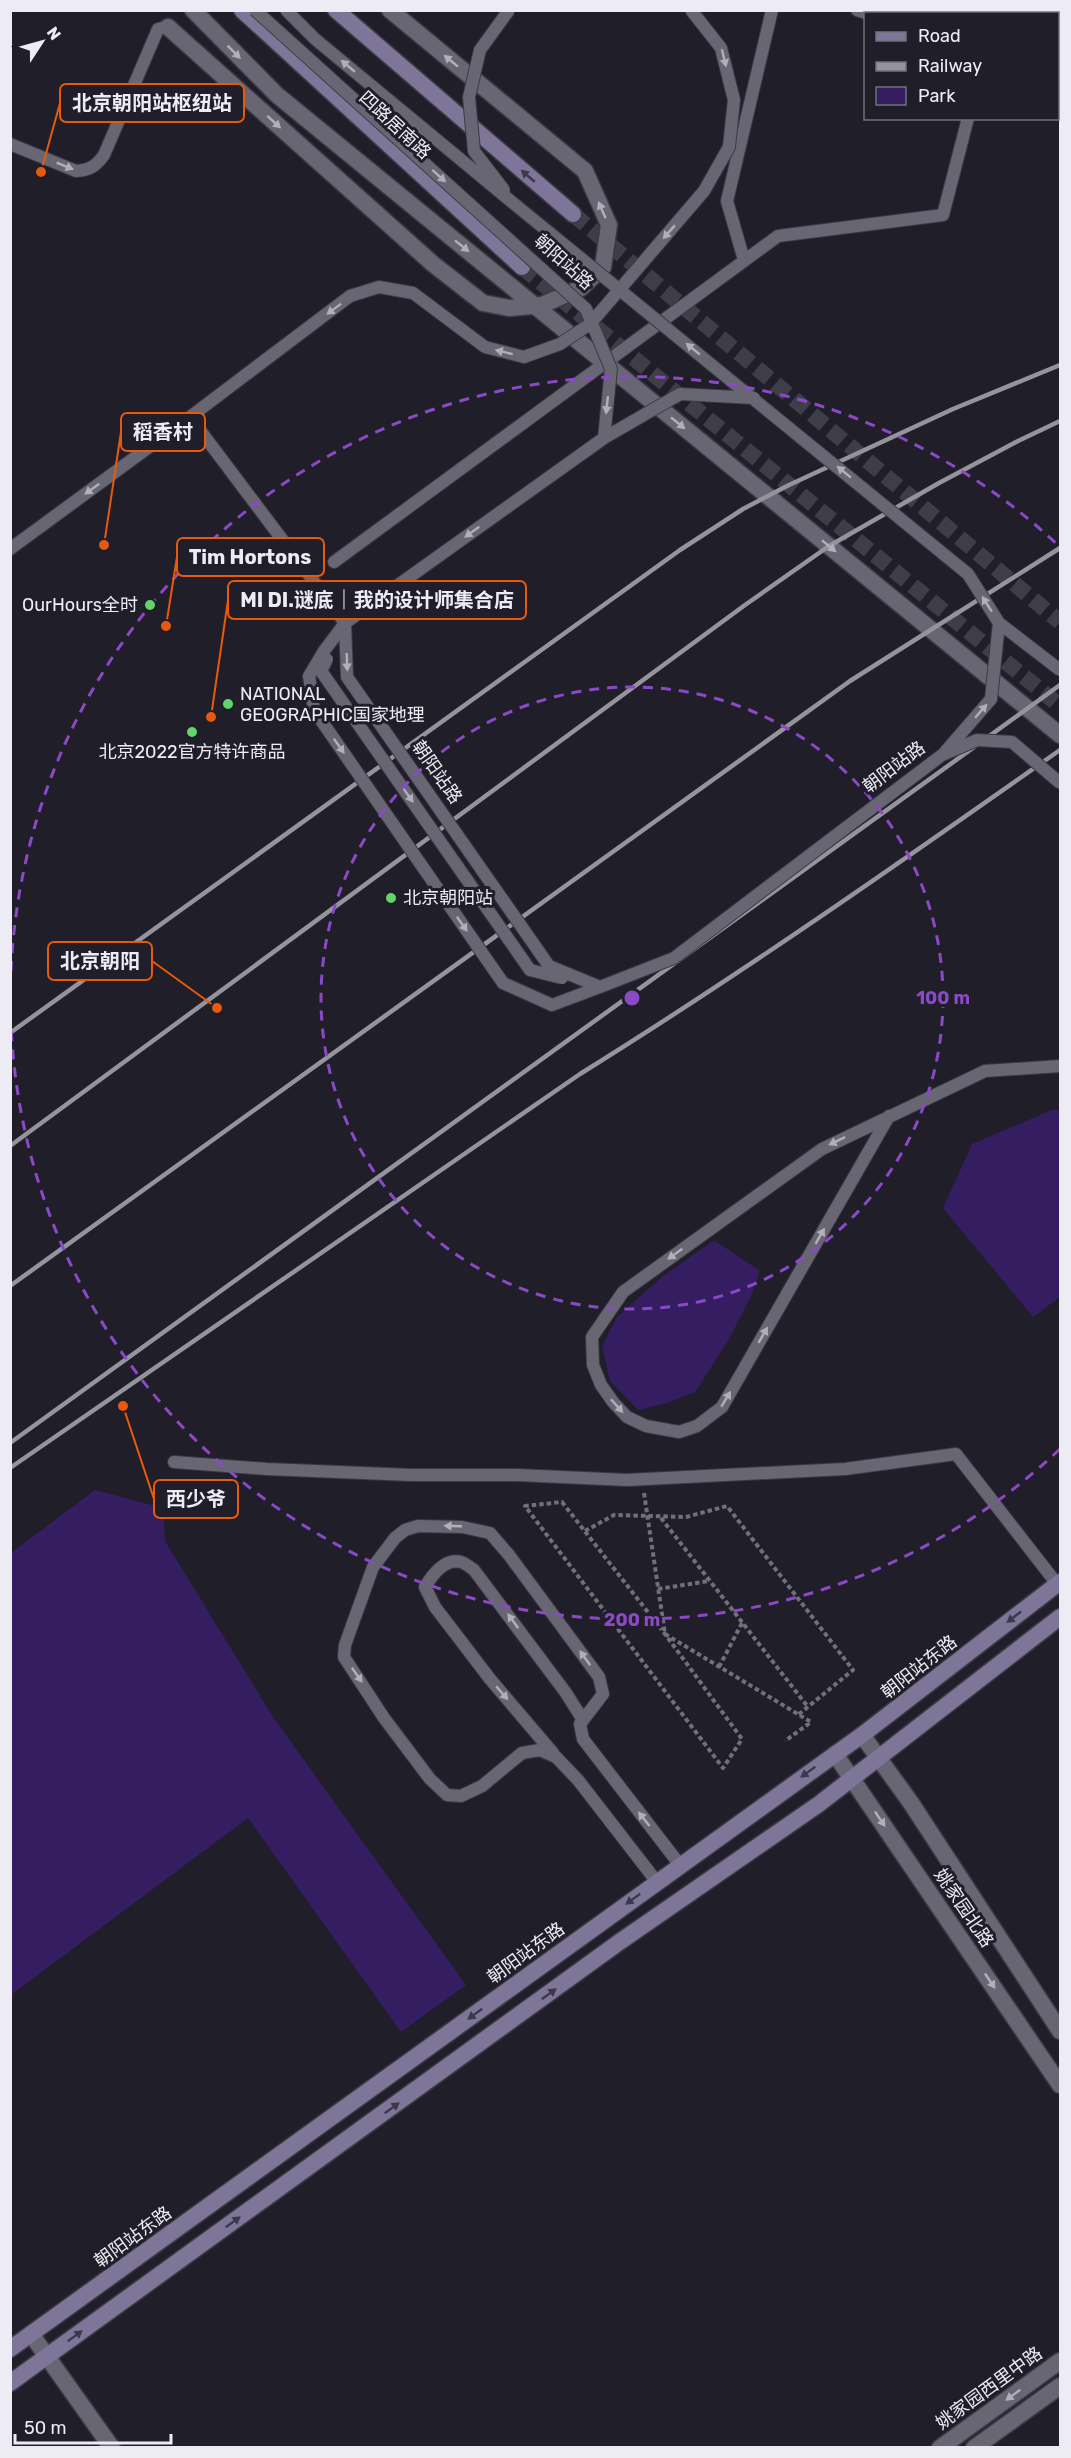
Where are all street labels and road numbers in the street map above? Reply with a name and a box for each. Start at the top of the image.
street label: 四路居南路 [355,86,435,164]
street label: 朝阳站路 [530,230,598,294]
street label: 朝阳站路 [407,736,467,808]
street label: 朝阳站路 [859,737,929,797]
street label: 朝阳站东路 [877,1631,961,1703]
street label: 姚家园北路 [930,1865,998,1951]
street label: 朝阳站东路 [483,1918,569,1988]
street label: 朝阳站东路 [90,2202,176,2272]
street label: 姚家园西里中路 [932,2342,1046,2434]

